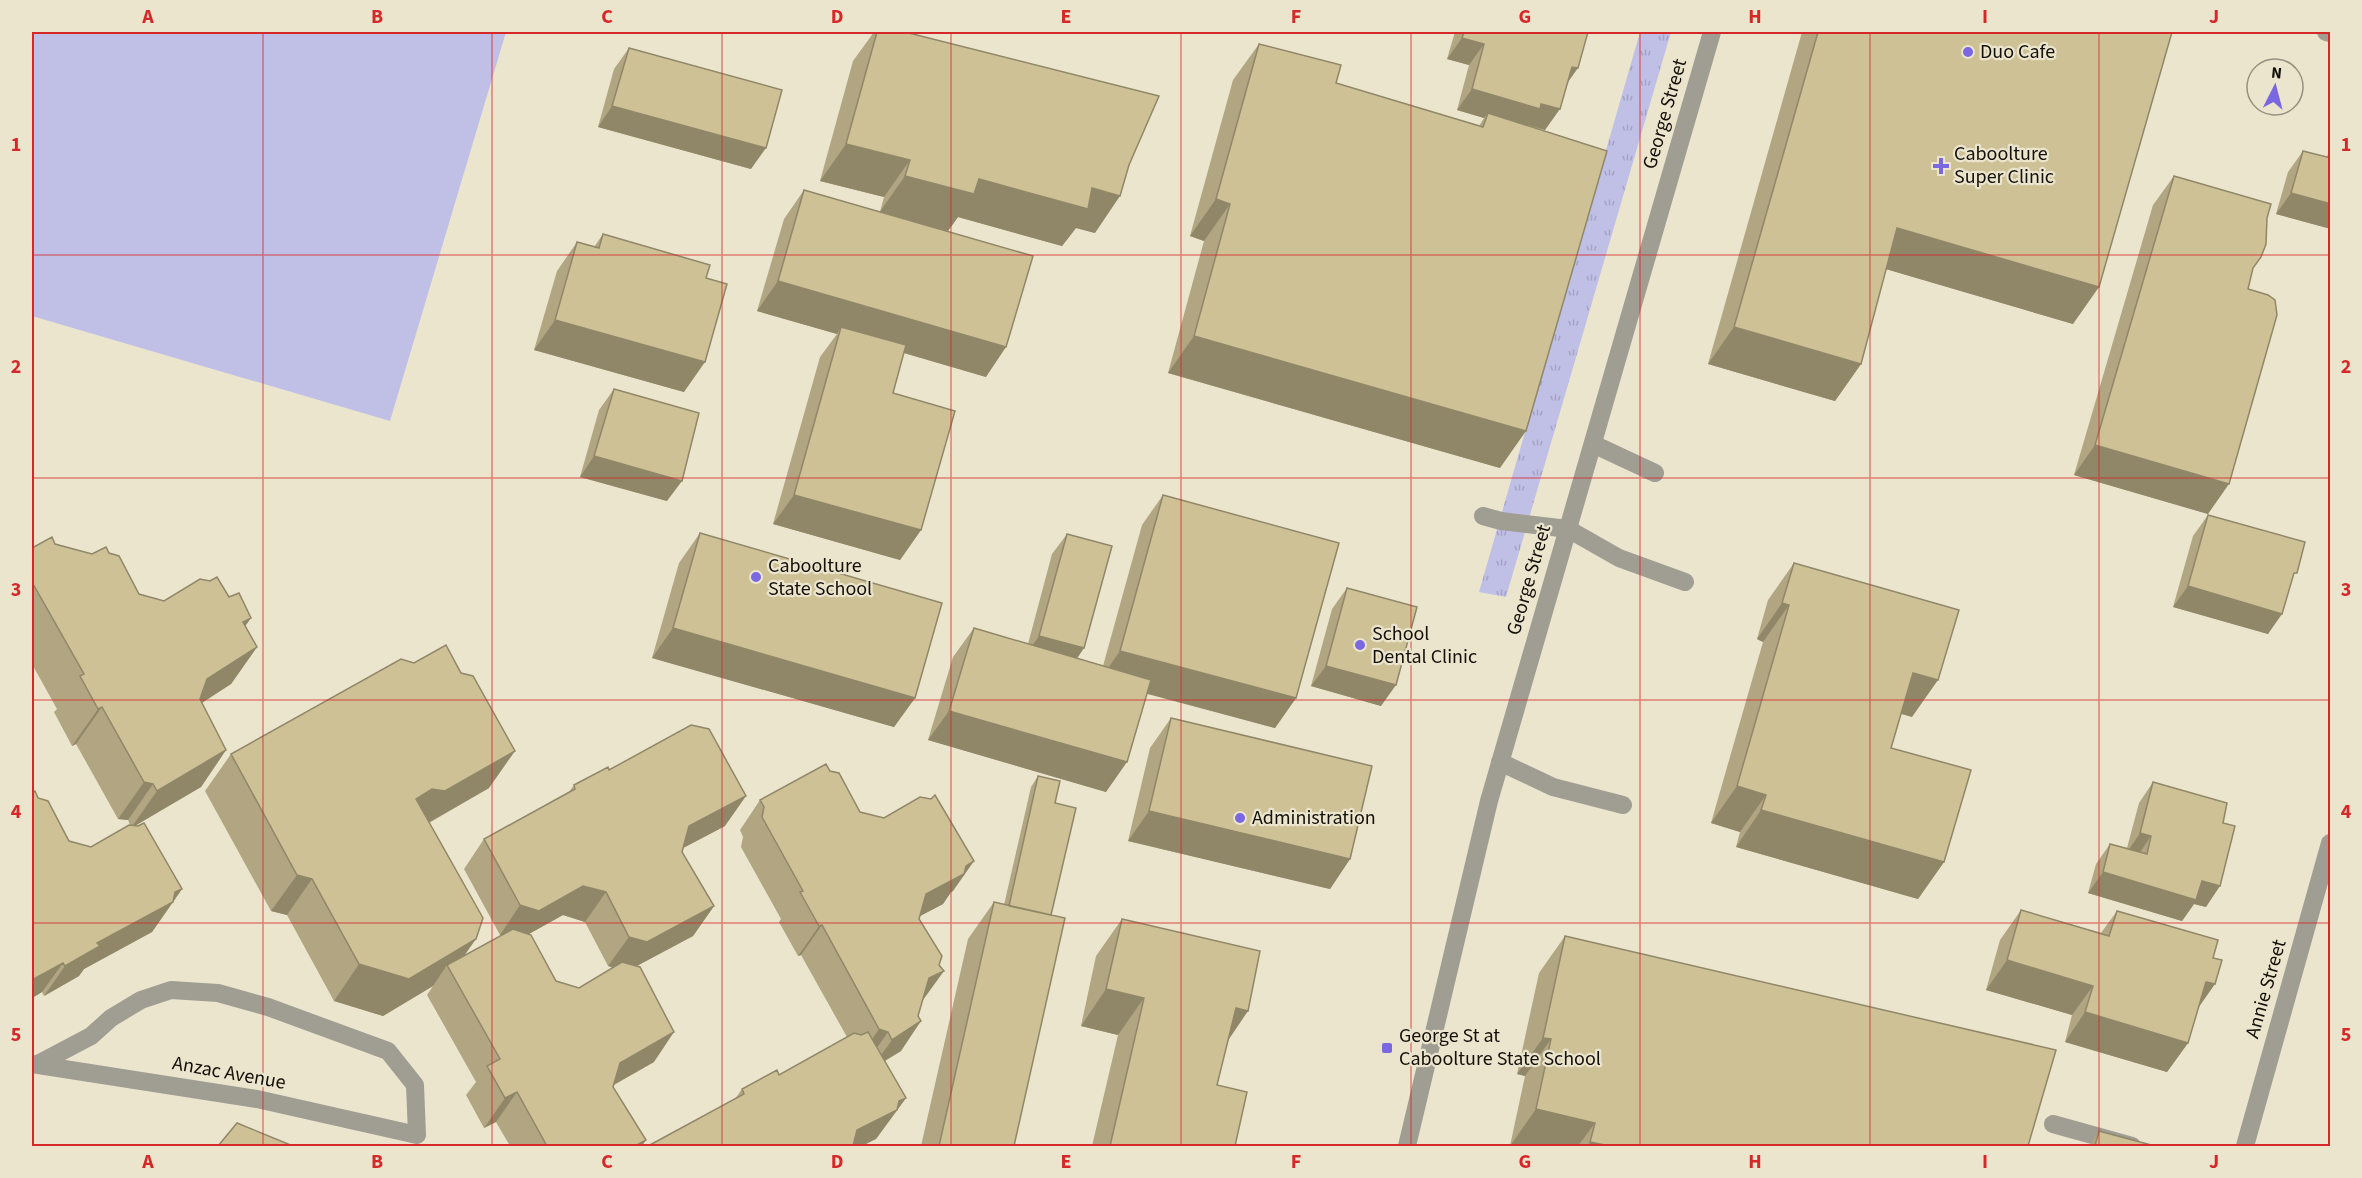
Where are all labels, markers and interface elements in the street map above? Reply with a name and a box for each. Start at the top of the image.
text: A [141,3,154,31]
text: B [371,3,383,31]
text: C [601,3,613,31]
text: D [831,3,843,31]
text: E [1061,3,1071,31]
text: F [1291,3,1301,31]
text: G [1519,3,1531,31]
text: H [1748,3,1762,31]
text: I [1982,3,1988,31]
text: J [2209,3,2219,31]
place label: Duo Cafe [1980,38,2055,66]
marker: Duo Cafe [1961,45,1975,59]
street label: George Street [1636,55,1694,173]
north arrow [2245,57,2305,117]
text: N [2270,62,2283,85]
text: 1 [11,131,21,159]
text: 1 [2341,131,2351,159]
place label: Caboolture Super Clinic [1954,140,2054,191]
marker: Caboolture Super Clinic [1932,157,1950,175]
text: 2 [11,353,21,381]
text: 2 [2341,353,2351,381]
street label: George Street [1500,521,1558,639]
place label: Caboolture State School [768,552,872,603]
marker: Caboolture State School [749,570,763,584]
text: 3 [11,576,21,604]
text: 3 [2341,576,2351,604]
place label: School Dental Clinic [1372,620,1477,671]
marker: School Dental Clinic [1353,638,1367,652]
text: 4 [11,798,22,826]
text: 4 [2341,798,2352,826]
place label: Administration [1252,804,1376,832]
marker: Administration [1233,811,1247,825]
street label: Annie Street [2239,936,2294,1042]
text: 5 [11,1021,21,1049]
text: 5 [2341,1021,2351,1049]
place label: George St at Caboolture State School [1399,1022,1601,1073]
marker: George St at Caboolture State School [1380,1041,1394,1055]
street label: Anzac Avenue [170,1049,288,1097]
text: A [141,1148,154,1176]
text: B [371,1148,383,1176]
text: C [601,1148,613,1176]
text: D [831,1148,843,1176]
text: E [1061,1148,1071,1176]
text: F [1291,1148,1301,1176]
text: G [1519,1148,1531,1176]
text: H [1748,1148,1762,1176]
text: I [1982,1148,1988,1176]
text: J [2209,1148,2219,1176]

